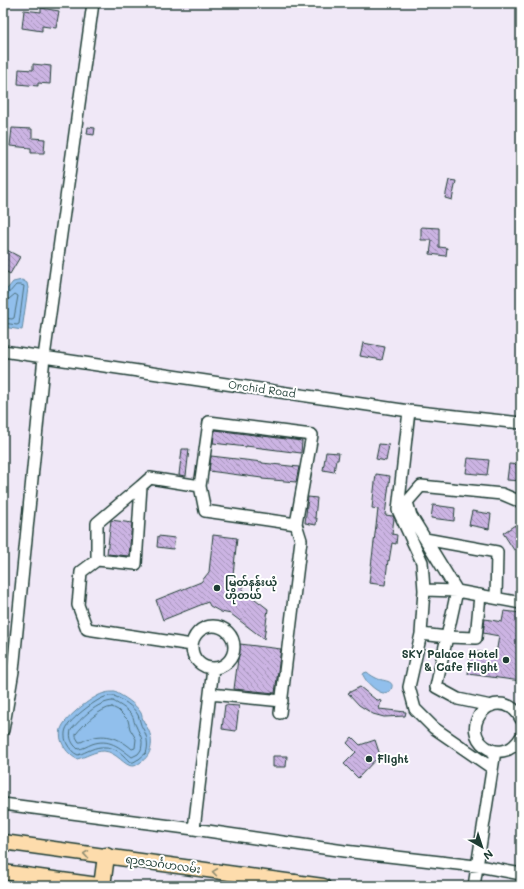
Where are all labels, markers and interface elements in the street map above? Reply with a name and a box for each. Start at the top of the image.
street label: Orchid Road [227,376,297,401]
place label: မြတ်နန်းယုံ ဟိုတယ် [225,574,277,605]
marker: မြတ်နန်းယုံ ဟိုတယ် [212,583,222,593]
place label: SKY Palace Hotel & Cafe Flight [402,646,498,674]
marker: SKY Palace Hotel & Cafe Flight [501,655,511,665]
place label: Flight [377,751,409,766]
marker: Flight [364,754,374,764]
north arrow [462,827,502,867]
text: N [481,847,497,864]
one-way arrow [83,850,89,859]
street label: ရာဇသင်္ဂဟလမ်း [124,851,202,878]
one-way arrow [212,868,218,877]

